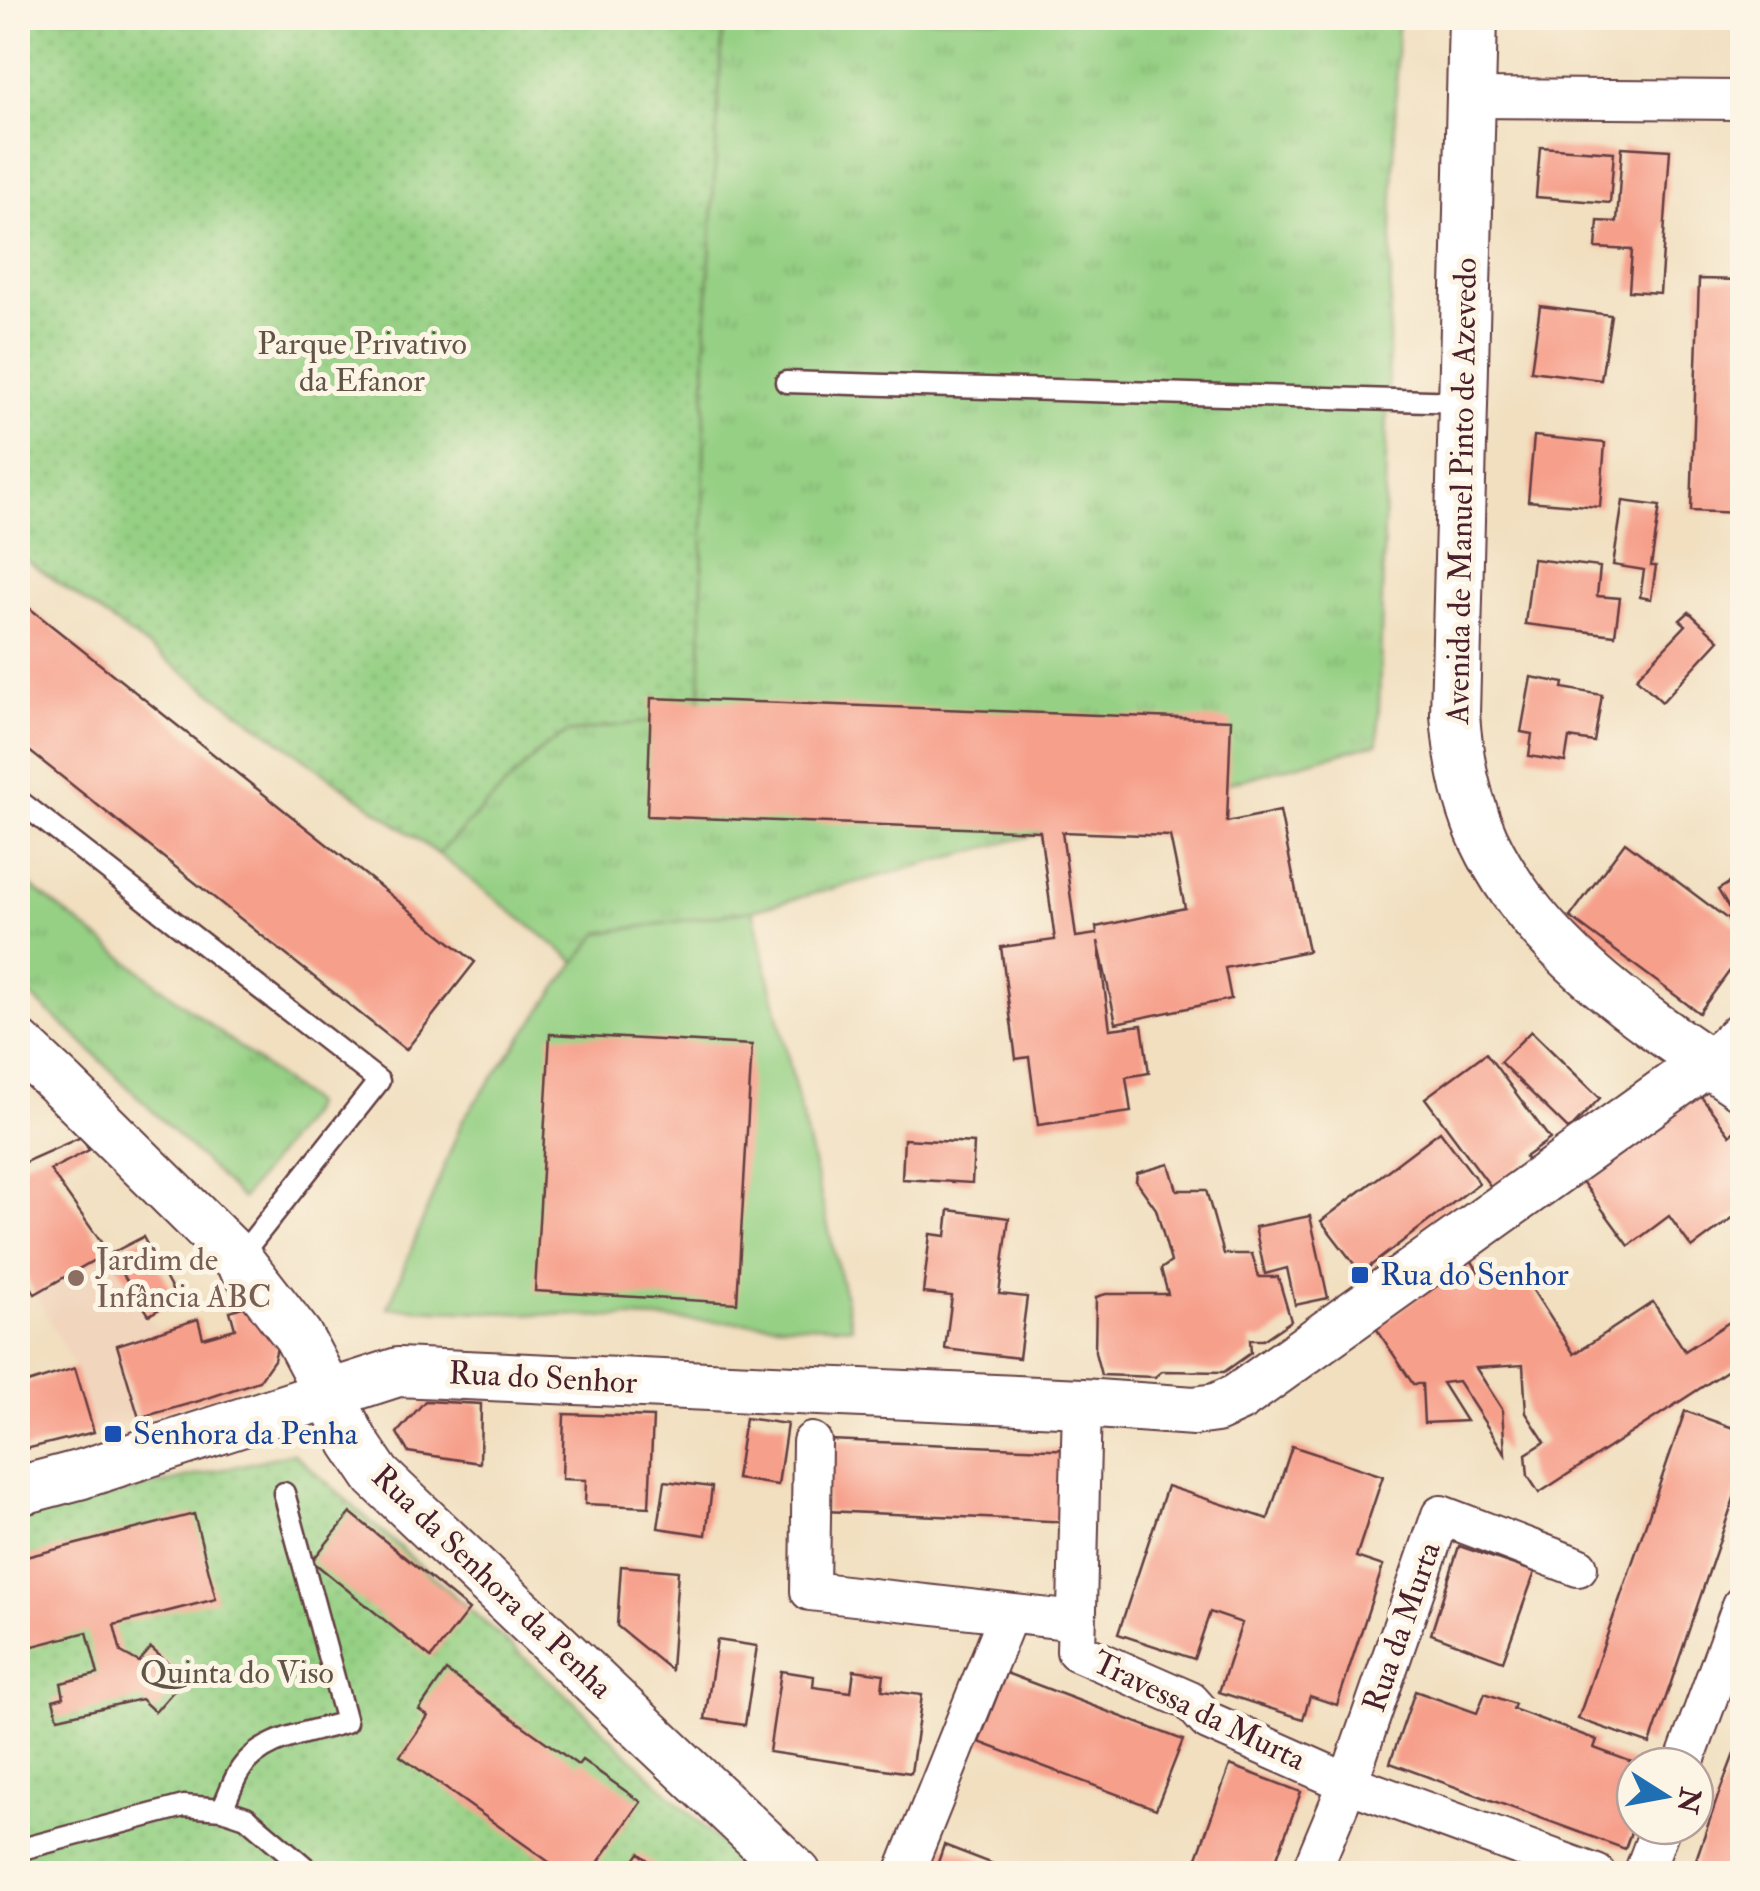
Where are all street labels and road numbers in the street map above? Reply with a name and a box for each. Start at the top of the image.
street label: Avenida de Manuel Pinto de Azevedo [1438,257,1486,726]
street label: Rua do Senhor [448,1353,638,1403]
street label: Rua da Senhora da Penha [363,1457,621,1708]
street label: Rua da Murta [1354,1536,1450,1717]
street label: Travessa da Murta [1086,1642,1313,1780]

